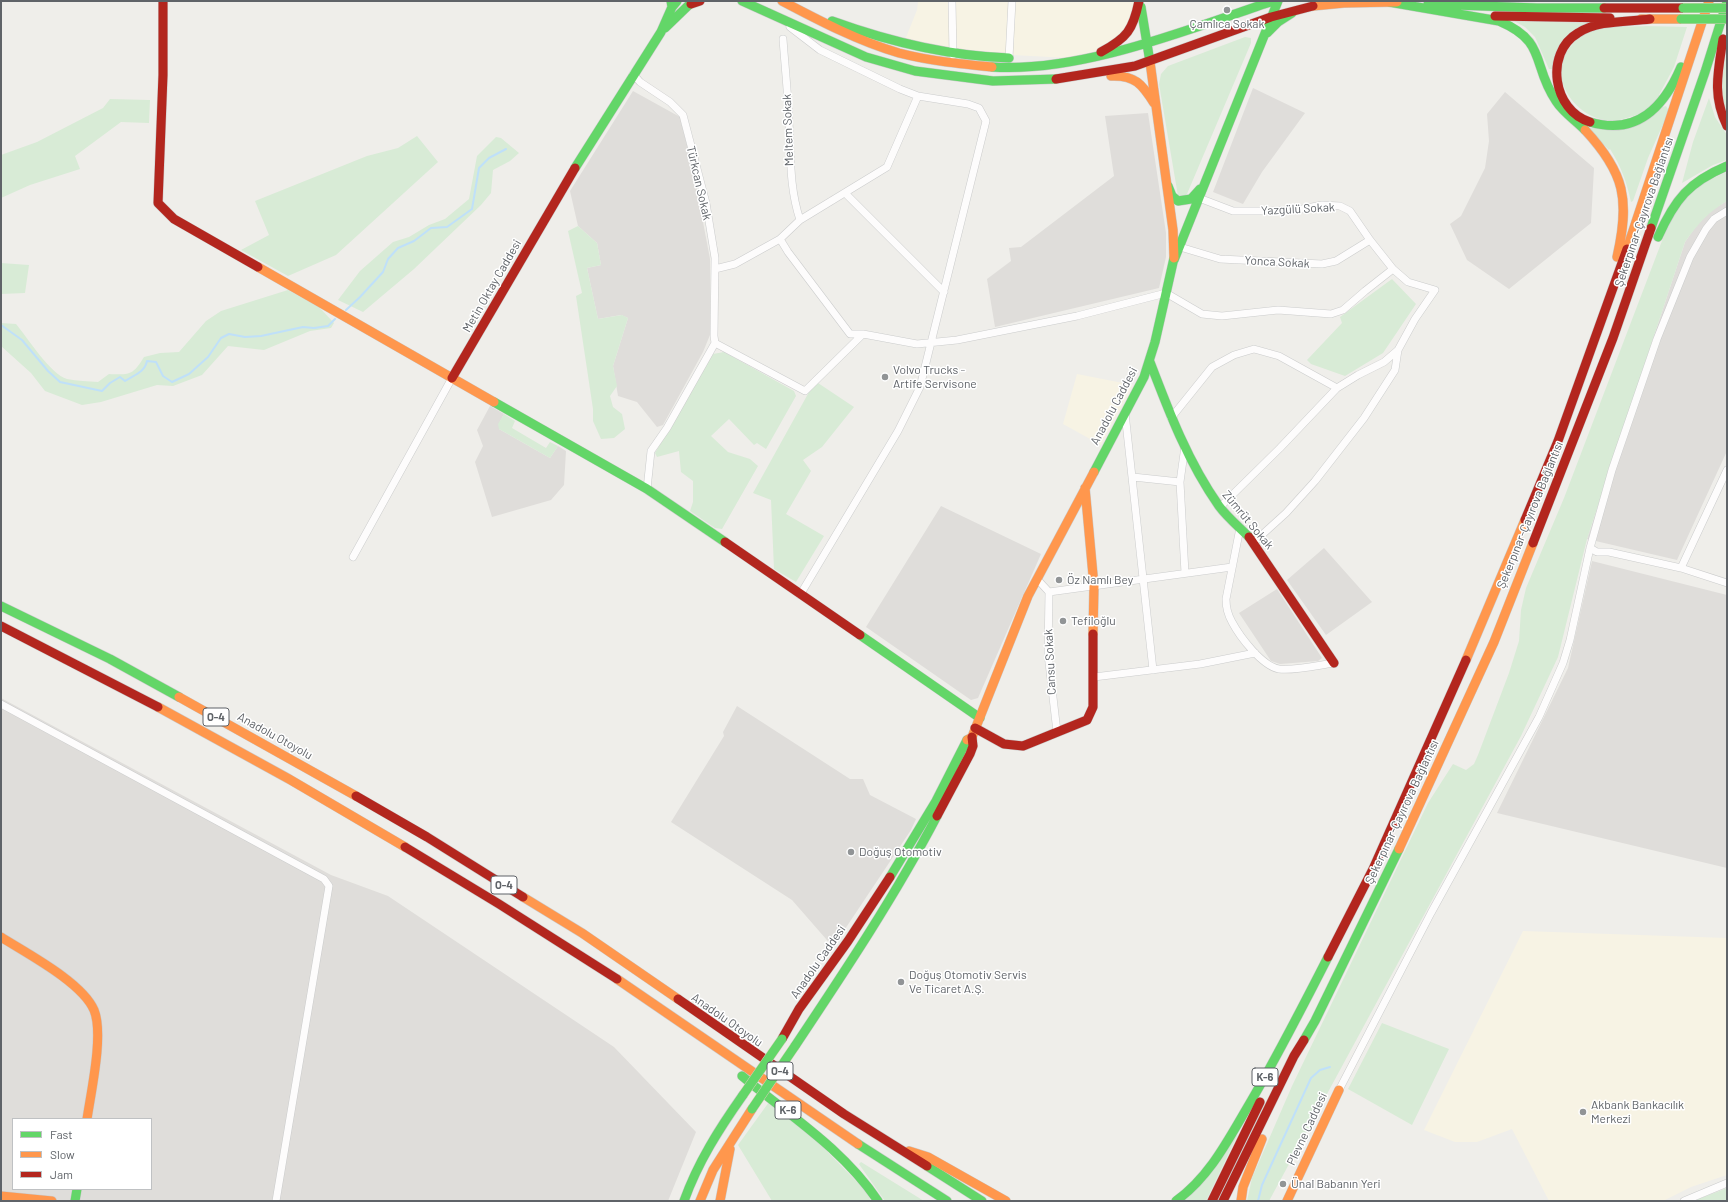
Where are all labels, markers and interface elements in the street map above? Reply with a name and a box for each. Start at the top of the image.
marker: Çamlıca Sokak [1222,5,1232,15]
place label: Çamlıca Sokak [1190,17,1264,31]
street label: Meltem Sokak [780,94,796,166]
street label: Şekerpınar-Çayırova Bağlantısı [1612,135,1676,289]
street label: Türkcan Sokak [683,144,715,222]
street label: Yazgülü Sokak [1261,200,1335,218]
street label: Metin Oktay Caddesi [460,237,524,335]
street label: Yonca Sokak [1244,253,1310,271]
place label: Volvo Trucks - Artife Servisone [893,363,977,391]
street label: Anadolu Caddesi [1087,365,1141,447]
marker: Volvo Trucks - Artife Servisone [880,372,890,382]
street label: Şekerpınar-Çayırova Bağlantısı [1494,439,1566,591]
street label: Zümrüt Sokak [1219,488,1277,552]
place label: Öz Namlı Bey [1067,573,1133,587]
marker: Öz Namlı Bey [1054,575,1064,585]
place label: Tefiloğlu [1071,614,1116,628]
marker: Tefiloğlu [1058,616,1068,626]
street label: Cansu Sokak [1041,629,1059,695]
road number: O-4 [203,708,229,726]
street label: Anadolu Otoyolu [235,709,315,763]
street label: Şekerpınar-Çayırova Bağlantısı [1362,738,1442,886]
place label: Doğuş Otomotiv [859,845,942,859]
marker: Doğuş Otomotiv [846,847,856,857]
road number: O-4 [491,876,517,894]
street label: Anadolu Caddesi [787,923,849,1001]
place label: Doğuş Otomotiv Servis Ve Ticaret A.Ş. [909,968,1027,996]
marker: Doğuş Otomotiv Servis Ve Ticaret A.Ş. [896,977,906,987]
street label: Anadolu Otoyolu [689,990,765,1050]
road number: O-4 [767,1062,793,1080]
road number: K-6 [1252,1068,1278,1086]
street label: Plevne Caddesi [1284,1090,1330,1168]
place label: Akbank Bankacılık Merkezi [1591,1098,1684,1126]
road number: K-6 [775,1101,801,1119]
marker: Akbank Bankacılık Merkezi [1578,1107,1588,1117]
legend [12,1118,152,1190]
text: Fast [50,1127,73,1141]
text: Slow [50,1147,75,1161]
text: Jam [50,1167,73,1181]
place label: Ünal Babanın Yeri [1291,1177,1381,1191]
marker: Ünal Babanın Yeri [1278,1179,1288,1189]

